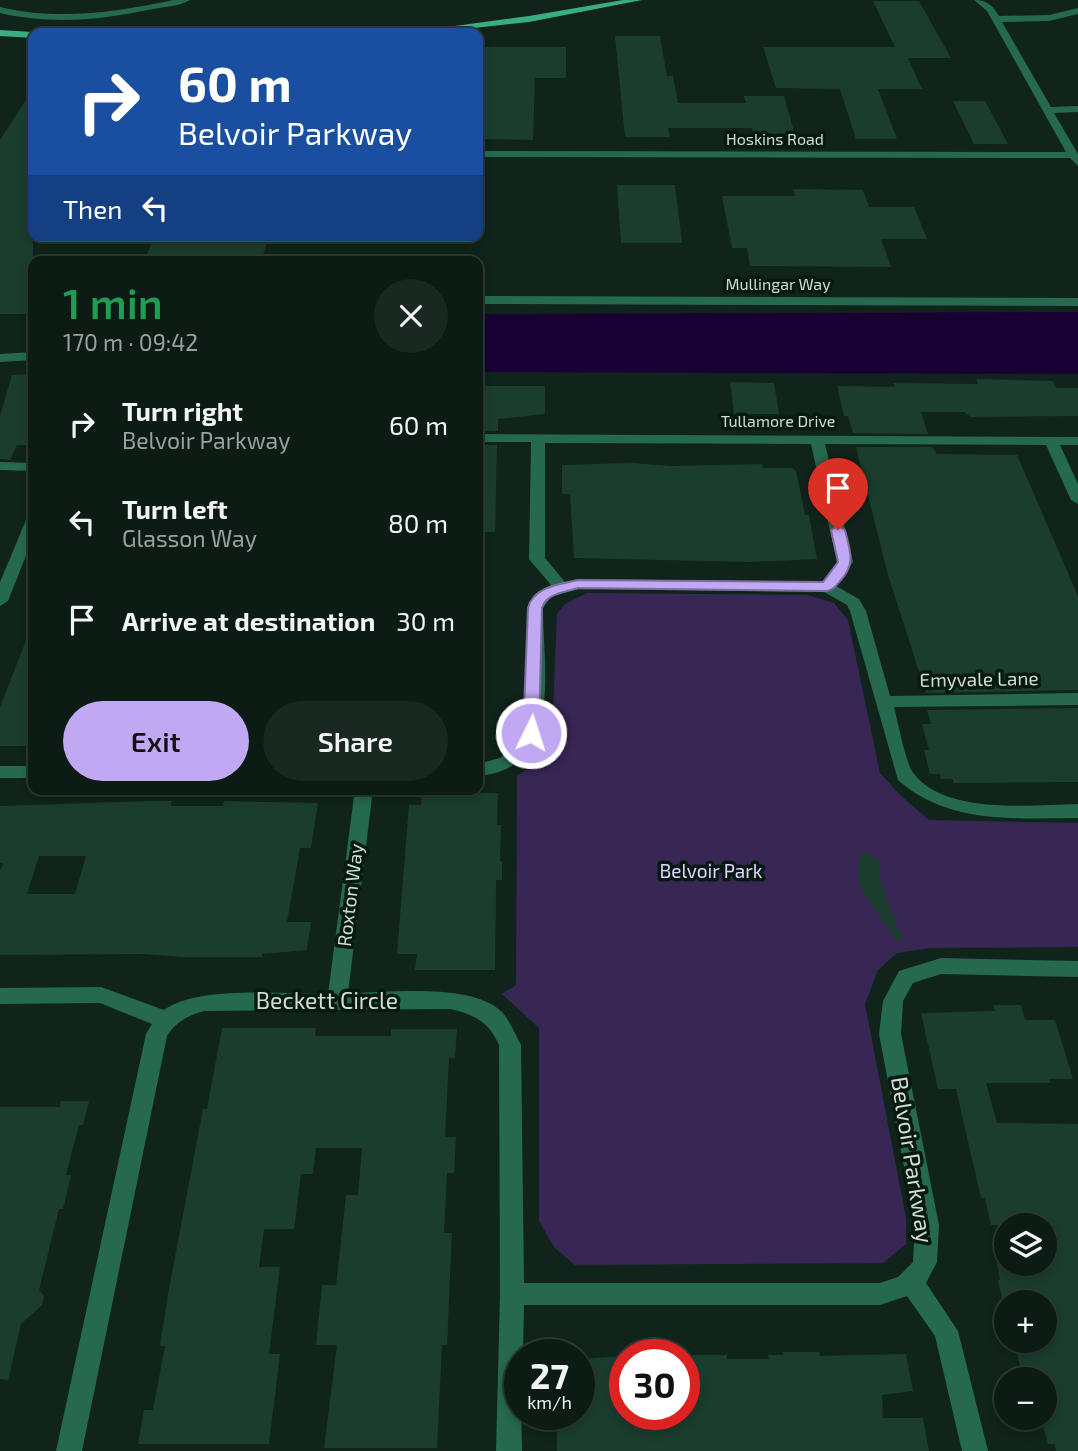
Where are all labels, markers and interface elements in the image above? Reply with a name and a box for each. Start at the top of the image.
text: 60 m [178,53,292,112]
icon: right [63,56,154,147]
text: Belvoir Parkway [178,113,412,151]
street label: Hoskins Road [726,129,824,148]
icon: left [136,189,174,227]
text: Then [63,193,122,224]
street label: Mullingar Way [725,274,831,293]
text: 1 min [63,277,163,327]
button: close [374,279,448,353]
text: 170 m · 09:42 [63,328,198,356]
text: Turn right [122,395,243,426]
icon: right [63,405,101,443]
text: 60 m [389,409,448,440]
street label: Tullamore Drive [721,411,835,430]
text: Belvoir Parkway [122,426,290,454]
pin [808,458,868,530]
icon: arrive [819,469,857,507]
text: Turn left [122,493,228,524]
icon: left [63,503,101,541]
text: 80 m [388,507,448,538]
text: Glasson Way [122,524,257,552]
icon: arrive [63,601,101,639]
text: Arrive at destination [122,605,375,636]
text: 30 m [396,605,455,636]
street label: Emyvale Lane [919,666,1039,691]
position arrow [494,696,568,770]
button: Exit [63,701,249,781]
button: Share [263,701,448,781]
street label: Roxton Way [332,842,367,948]
park label: Belvoir Park [660,859,763,882]
street label: Beckett Circle [256,986,398,1014]
street label: Belvoir Parkway [886,1075,940,1245]
map controls [994,1213,1057,1430]
button: layers [994,1213,1057,1276]
button: + [994,1290,1057,1353]
speed limit sign: 30 [609,1339,700,1430]
text: 27 [530,1354,569,1396]
button: − [994,1367,1057,1430]
text: km/h [527,1391,572,1413]

